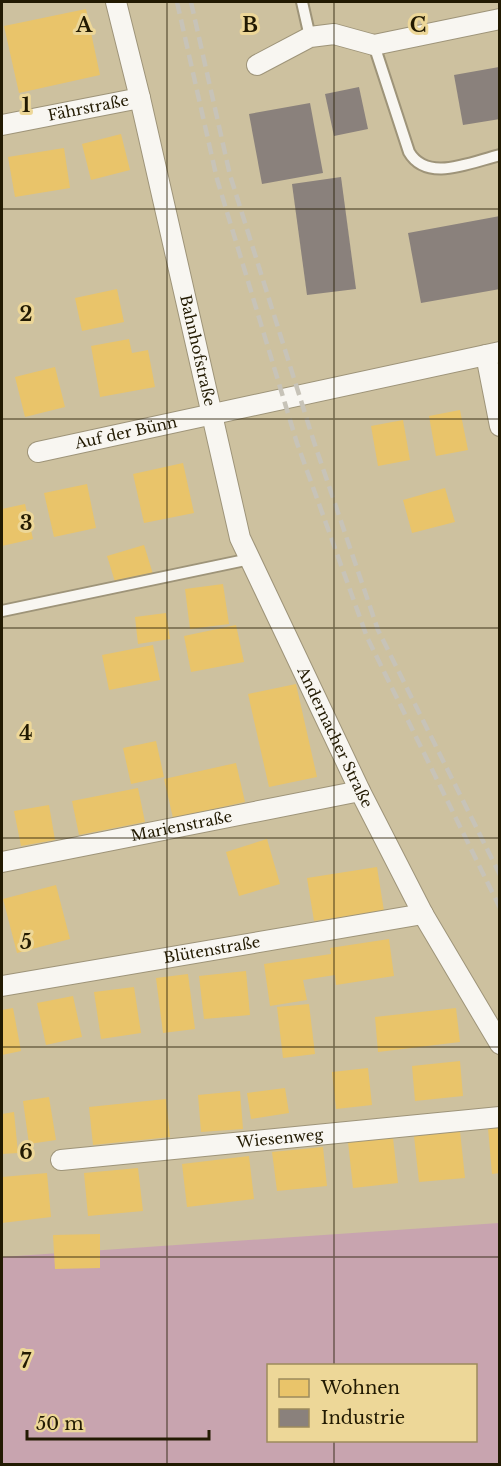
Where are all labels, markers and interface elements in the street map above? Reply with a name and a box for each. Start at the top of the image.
text: A [75,13,93,37]
text: B [242,13,258,37]
text: C [410,13,426,37]
street label: Fährstraße [46,90,130,125]
text: 1 [22,93,31,117]
street label: Bahnhofstraße [176,293,220,408]
text: 2 [19,302,33,326]
street label: Auf der Bünn [72,412,179,453]
text: 3 [20,511,32,535]
street label: Andernacher Straße [293,663,377,811]
text: 4 [19,721,33,745]
street label: Marienstraße [129,807,234,845]
text: 5 [20,930,32,954]
street label: Blütenstraße [162,932,262,967]
street label: Wiesenweg [235,1124,325,1152]
text: 6 [19,1140,33,1164]
text: 7 [21,1349,32,1373]
legend [267,1364,477,1442]
text: Wohnen [320,1377,400,1399]
scale bar [27,1403,208,1441]
text: Industrie [321,1407,405,1429]
text: 50 m [36,1413,84,1435]

